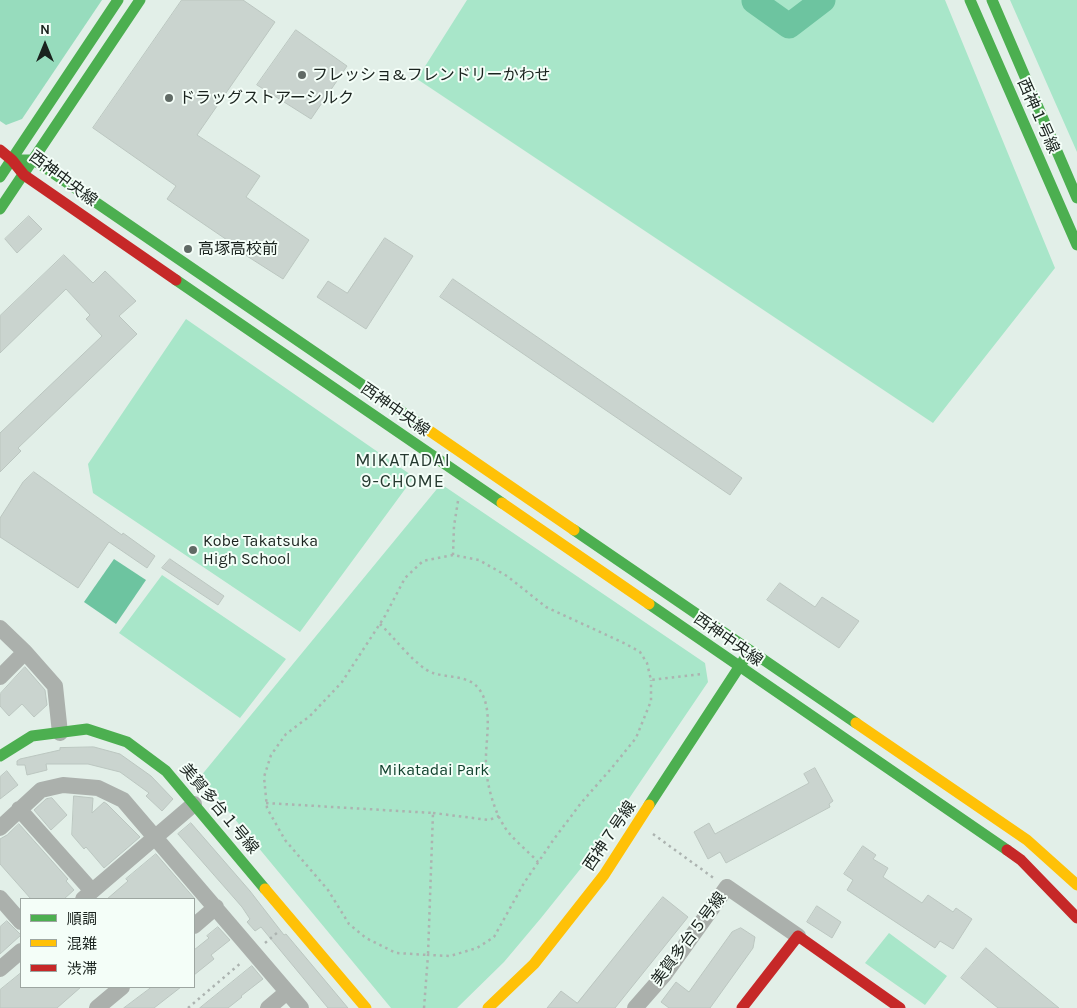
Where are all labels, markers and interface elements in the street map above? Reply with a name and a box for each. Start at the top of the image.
north arrow [20,20,70,70]
text: N [40,21,50,38]
place label: フレッショ&フレンドリーかわせ [312,65,551,85]
marker: フレッショ&フレンドリーかわせ [296,69,308,81]
street label: 西神１号線 [1013,76,1063,156]
place label: ドラッグストアーシルク [179,88,354,108]
marker: ドラッグストアーシルク [163,92,175,104]
street label: 西神中央線 [25,147,101,211]
place label: 高塚高校前 [198,239,278,259]
marker: 高塚高校前 [182,243,194,255]
street label: 西神中央線 [357,379,433,441]
district label: MIKATADAI 9-CHOME [354,450,452,492]
place label: Kobe Takatsuka High School [203,531,318,569]
marker: Kobe Takatsuka High School [187,544,199,556]
street label: 西神中央線 [690,609,766,671]
street label: 美賀多台１号線 [176,760,262,858]
park label: Mikatadai Park [379,760,489,780]
street label: 西神７号線 [580,797,640,875]
street label: 美賀多台５号線 [648,888,730,990]
legend [20,898,195,988]
text: 順調 [67,910,97,928]
text: 混雑 [67,935,97,953]
text: 渋滞 [67,960,97,978]

